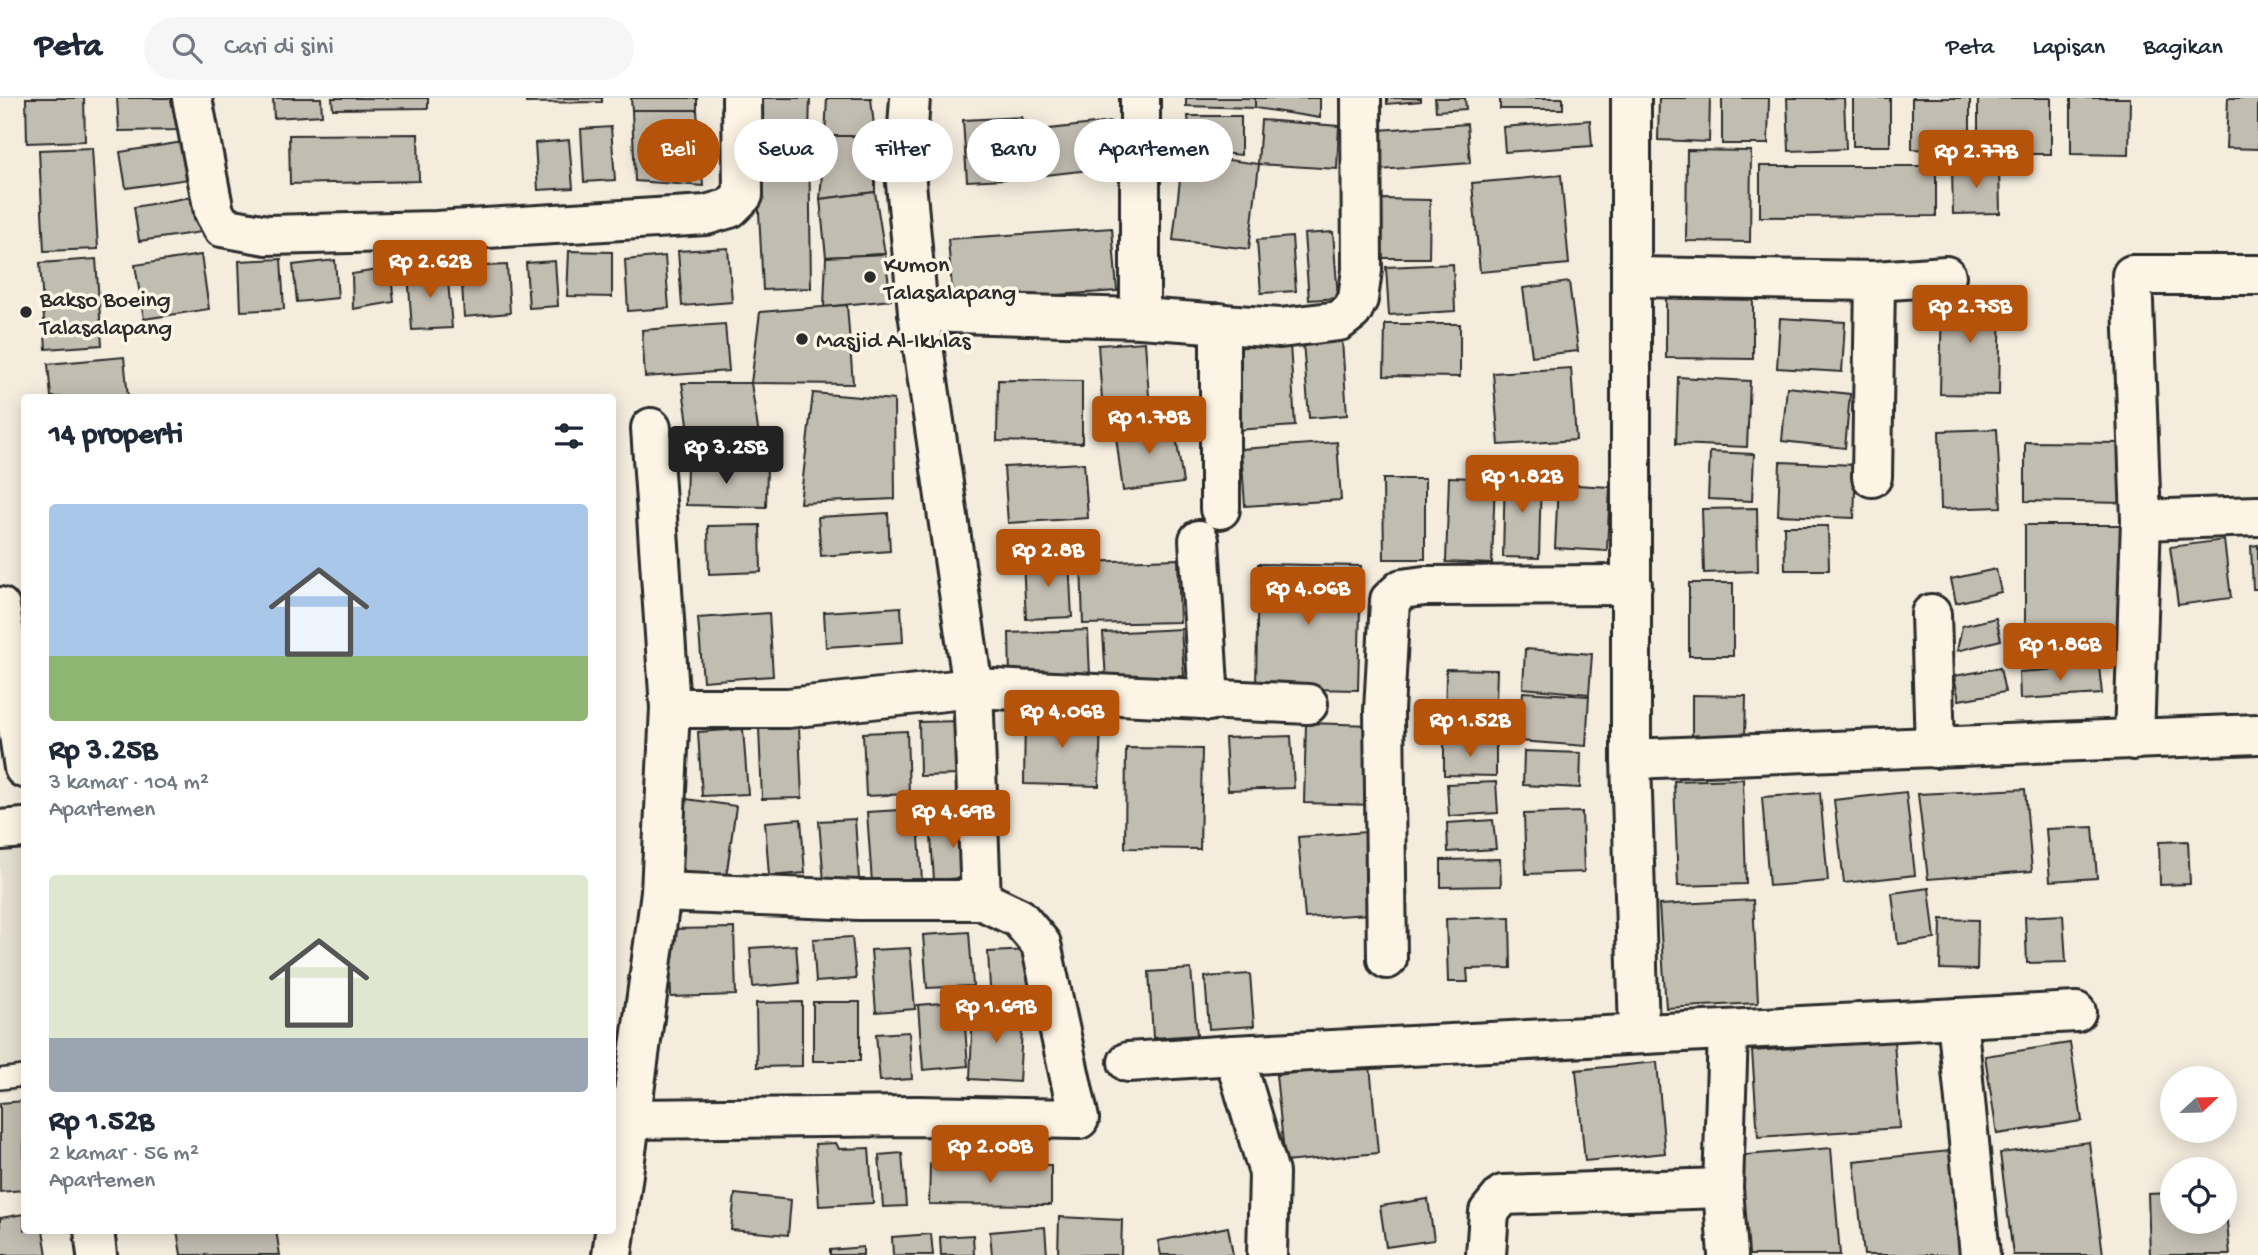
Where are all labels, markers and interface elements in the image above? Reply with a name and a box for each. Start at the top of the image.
search box [144,17,634,80]
text: Peta [35,29,102,67]
icon: search [168,29,206,67]
text: Cari di sini [224,33,334,64]
text: Peta [1946,34,1994,63]
text: Lapisan [2032,34,2105,63]
text: Bagikan [2143,34,2223,63]
chip: Beli [637,119,720,182]
chip: Sewa [734,119,838,182]
chip: Filter [852,119,953,182]
chip: Baru [967,119,1060,182]
chip: Apartemen [1074,119,1233,182]
pin: Rp 2.77B [1904,130,2048,190]
text: Rp 2.77B [1935,139,2018,166]
pin: Rp 2.62B [358,240,502,300]
text: Rp 2.62B [389,249,471,276]
place label: Kumon Talasalapang [882,252,1016,309]
marker: Kumon Talasalapang [862,269,878,285]
pin: Rp 2.75B [1898,286,2042,345]
place label: Bakso Boeing Talasalapang [38,287,172,344]
text: Rp 2.75B [1928,294,2012,321]
marker: Bakso Boeing Talasalapang [18,304,34,320]
place label: Masjid Al-Ikhlas [816,328,972,357]
marker: Masjid Al-Ikhlas [794,331,810,347]
pin: Rp 1.78B [1077,396,1221,456]
text: Rp 1.78B [1108,405,1190,432]
icon: filters [550,417,588,455]
text: 14 properti [49,419,183,454]
pin: Rp 3.25B [654,426,798,486]
text: Rp 3.25B [684,435,768,462]
pin: Rp 1.82B [1450,456,1594,515]
text: Rp 1.82B [1482,464,1562,491]
pin: Rp 2.8B [983,530,1113,589]
text: Rp 2.8B [1012,538,1084,565]
icon: home [256,549,382,675]
pin: Rp 4.06B [1236,568,1380,627]
text: Rp 4.06B [1266,576,1350,603]
pin: Rp 1.86B [1988,624,2132,683]
text: Rp 1.86B [2019,632,2101,659]
pin: Rp 4.06B [990,690,1134,750]
text: Rp 4.06B [1020,699,1104,726]
pin: Rp 1.52B [1398,700,1542,759]
text: Rp 1.52B [1430,708,1510,735]
text: Rp 3.25B [49,735,157,770]
text: 3 kamar · 104 m² [49,770,209,797]
pin: Rp 4.69B [881,790,1025,850]
text: Apartemen [49,797,155,824]
text: Rp 4.69B [912,799,994,826]
icon: home [256,920,382,1046]
pin: Rp 1.69B [924,986,1068,1045]
text: Rp 1.69B [956,994,1036,1021]
north arrow [2160,1066,2236,1143]
map controls [2160,1066,2237,1234]
text: Rp 1.52B [49,1106,154,1141]
pin: Rp 2.08B [918,1126,1062,1185]
text: Rp 2.08B [948,1134,1032,1161]
text: 2 kamar · 56 m² [49,1141,199,1168]
button: locate [2160,1157,2237,1234]
text: Apartemen [49,1168,155,1195]

